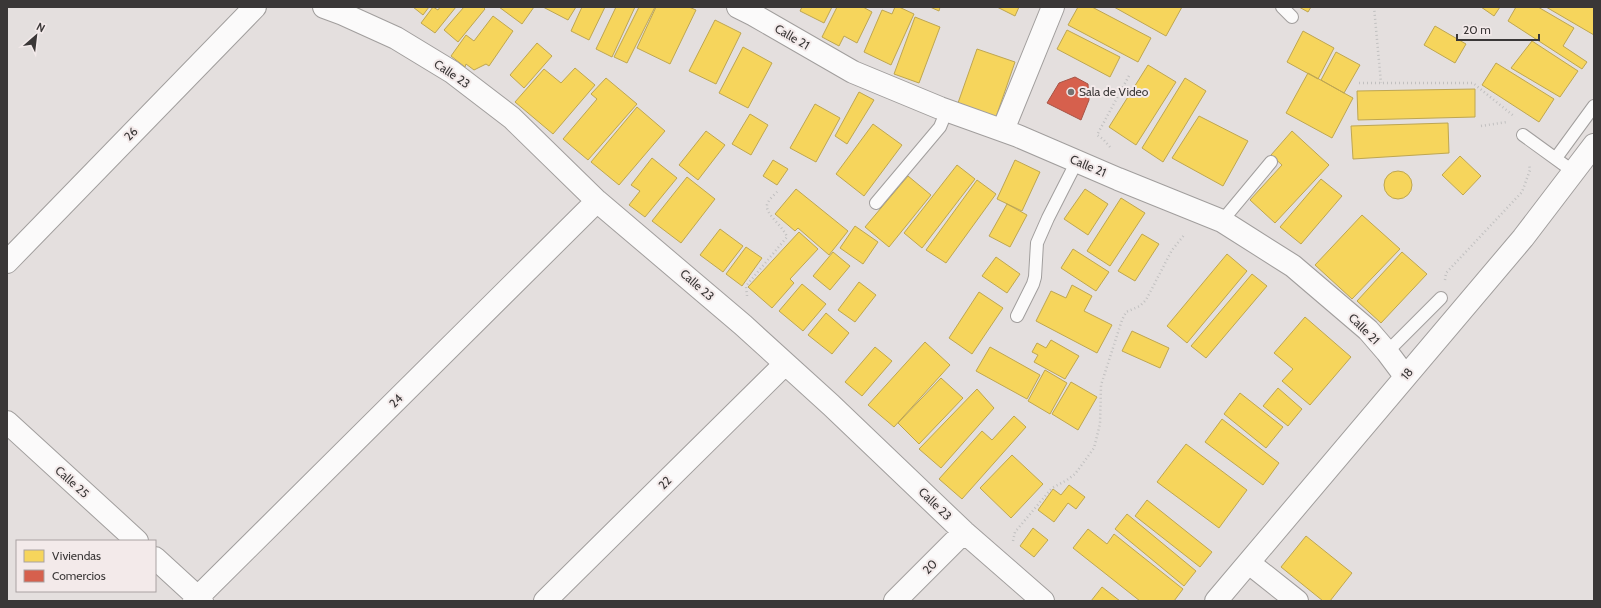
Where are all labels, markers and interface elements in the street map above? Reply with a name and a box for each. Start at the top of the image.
north arrow [16,16,56,56]
scale bar [1457,16,1539,42]
text: N [34,19,47,35]
street label: Calle 21 [772,21,812,53]
text: 20 m [1463,22,1491,37]
street label: Calle 23 [431,56,473,91]
place label: Sala de Video [1079,84,1149,99]
marker: Sala de Video [1066,87,1076,97]
street label: 26 [121,124,141,144]
street label: Calle 21 [1068,151,1109,180]
street label: Calle 23 [677,266,717,304]
street label: Calle 21 [1346,310,1383,347]
street label: 18 [1397,365,1416,383]
street label: 24 [386,391,406,411]
street label: Calle 25 [52,463,92,501]
street label: 22 [655,473,674,492]
street label: Calle 23 [916,484,955,523]
legend [16,540,156,592]
text: Viviendas [52,548,101,563]
street label: 20 [919,556,940,577]
text: Comercios [52,568,106,583]

